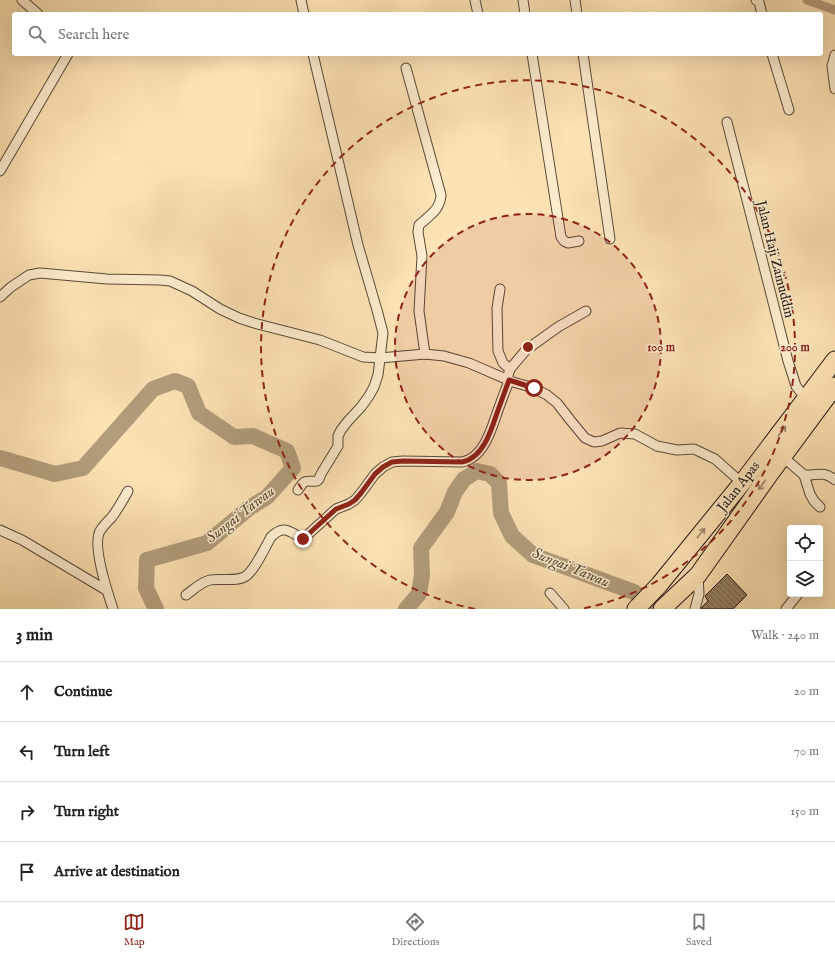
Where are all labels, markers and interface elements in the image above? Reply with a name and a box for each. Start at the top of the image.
search box [12,12,823,56]
icon: search [26,23,48,45]
text: Search here [58,25,129,44]
street label: Jalan Haji Zainuddin [751,197,798,320]
centre of rings [521,340,535,354]
text: 100 m [647,340,676,355]
text: 200 m [780,340,810,355]
route start [525,379,543,397]
one-way arrow [777,425,786,436]
street label: Jalan Apas [712,457,764,517]
one-way arrow [758,479,766,490]
water label: Sungai Tawau [202,482,279,548]
map controls [787,525,823,597]
button: locate [787,525,823,561]
one-way arrow [696,527,705,538]
route end [294,530,312,548]
water label: Sungai Tawau [529,543,612,593]
button: layers [787,561,823,597]
text: 3 min [16,625,53,646]
text: Walk · 240 m [751,627,819,644]
icon: ahead [16,681,38,703]
text: Continue [54,682,112,701]
text: 20 m [794,683,819,700]
icon: left [16,741,38,763]
text: Turn left [54,742,110,761]
text: 70 m [794,743,819,760]
icon: right [16,801,38,823]
text: Turn right [54,802,119,821]
text: 150 m [790,803,819,820]
icon: arrive [16,861,38,883]
text: Arrive at destination [54,862,180,881]
tab: Map [123,911,145,949]
tab: Directions [392,911,439,949]
tab: Saved [686,911,712,949]

